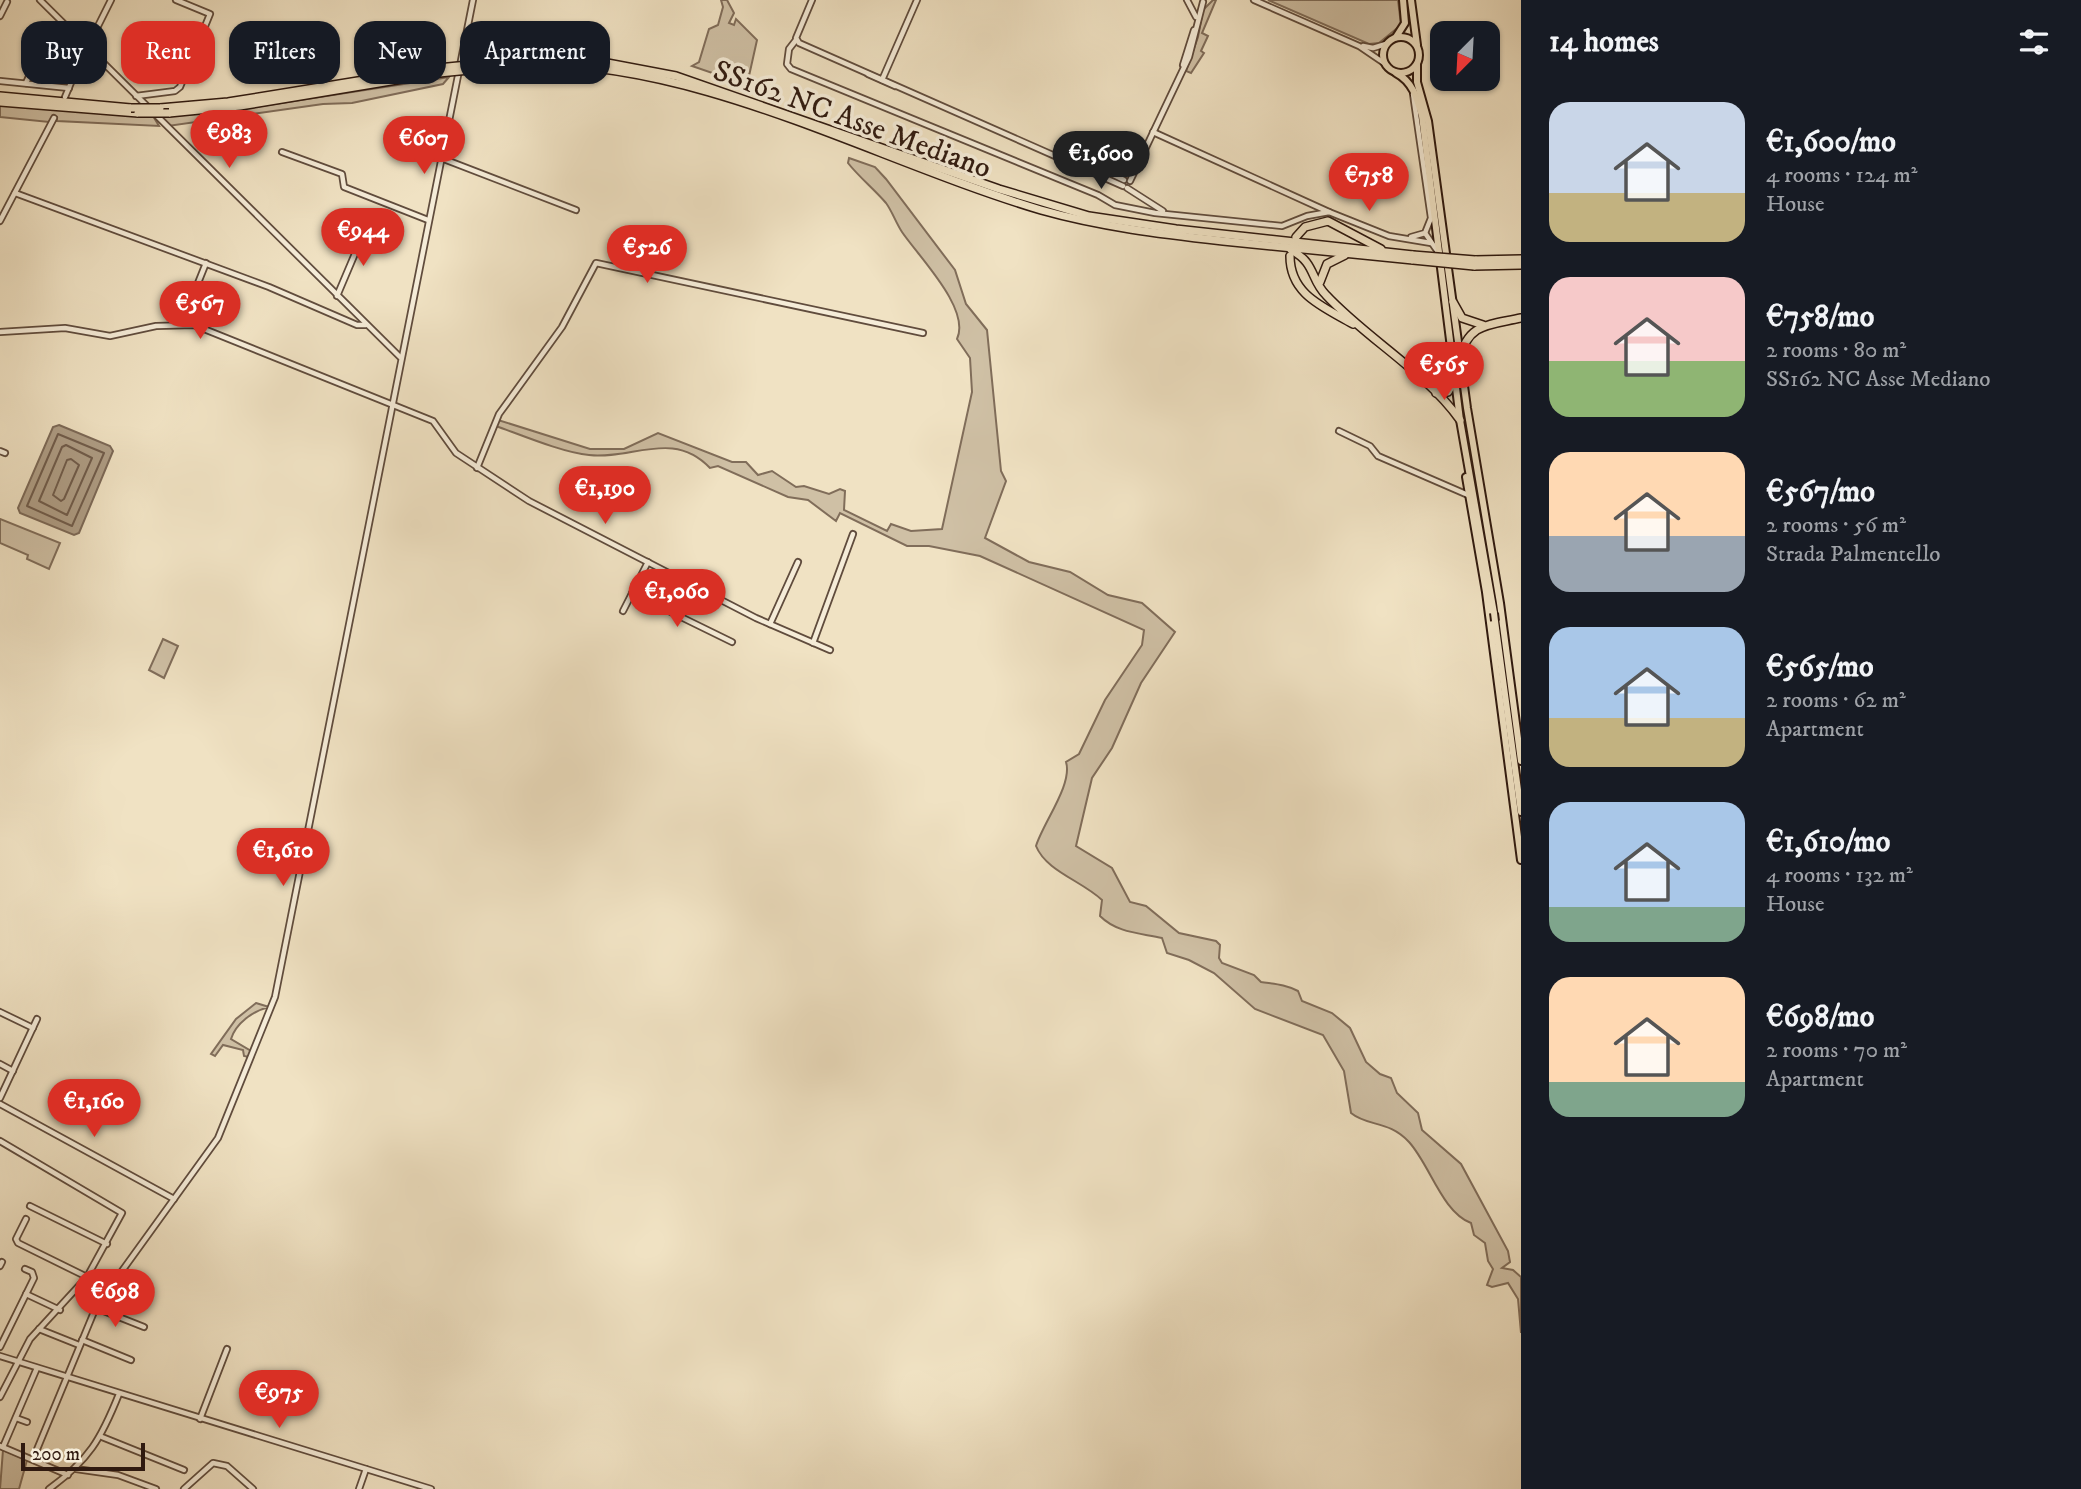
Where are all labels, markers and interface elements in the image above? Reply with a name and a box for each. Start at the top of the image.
chip: Buy [21,21,107,84]
chip: Rent [121,21,215,84]
chip: Filters [229,21,340,84]
chip: New [354,21,446,84]
chip: Apartment [460,21,610,84]
north arrow [1430,21,1500,91]
map controls [1430,21,1500,91]
icon: filters [2015,23,2053,61]
text: 14 homes [1549,24,1659,61]
street label: SS162 NC Asse Mediano [708,53,996,187]
pin: €983 [188,110,270,170]
pin: €607 [383,116,465,176]
text: €983 [206,118,252,147]
text: €607 [399,124,449,153]
text: €1,600/mo [1766,124,1896,161]
icon: home [1605,130,1689,214]
pin: €1,600 [1044,132,1158,191]
text: €1,600 [1069,139,1133,168]
pin: €758 [1328,154,1410,213]
text: €758 [1345,161,1393,190]
text: 4 rooms · 124 m² [1766,161,1917,190]
text: House [1766,190,1824,219]
pin: €944 [322,208,404,268]
text: €944 [337,216,389,245]
pin: €526 [606,226,688,285]
text: €526 [623,233,671,262]
pin: €567 [159,282,241,341]
text: €567 [176,289,225,318]
text: €758/mo [1766,299,1874,336]
icon: home [1605,305,1689,389]
text: 2 rooms · 80 m² [1766,336,1906,365]
pin: €565 [1403,342,1485,402]
text: €565 [1420,350,1468,379]
text: SS162 NC Asse Mediano [1766,365,1991,394]
pin: €1,190 [548,466,662,526]
text: €1,190 [575,474,635,503]
text: €567/mo [1766,474,1875,511]
icon: home [1605,480,1689,564]
text: 2 rooms · 56 m² [1766,511,1906,540]
text: Strada Palmentello [1766,540,1940,569]
pin: €1,060 [620,570,734,629]
text: €1,060 [645,577,709,606]
text: €565/mo [1766,649,1874,686]
icon: home [1605,655,1689,739]
text: 2 rooms · 62 m² [1766,686,1906,715]
text: Apartment [1766,715,1864,744]
text: €1,610/mo [1766,824,1890,861]
pin: €1,610 [226,828,340,888]
icon: home [1605,830,1689,914]
text: €1,610 [253,836,313,865]
text: 4 rooms · 132 m² [1766,861,1913,890]
text: House [1766,890,1824,919]
text: €698/mo [1766,999,1874,1036]
icon: home [1605,1005,1689,1089]
text: 2 rooms · 70 m² [1766,1036,1907,1065]
text: Apartment [1766,1065,1864,1094]
pin: €1,160 [37,1080,151,1139]
text: €1,160 [64,1087,124,1116]
pin: €698 [74,1270,156,1329]
text: €698 [91,1277,139,1306]
pin: €975 [238,1370,320,1430]
text: €975 [255,1378,303,1407]
scale bar [21,1440,145,1472]
text: 200 m [32,1443,80,1466]

